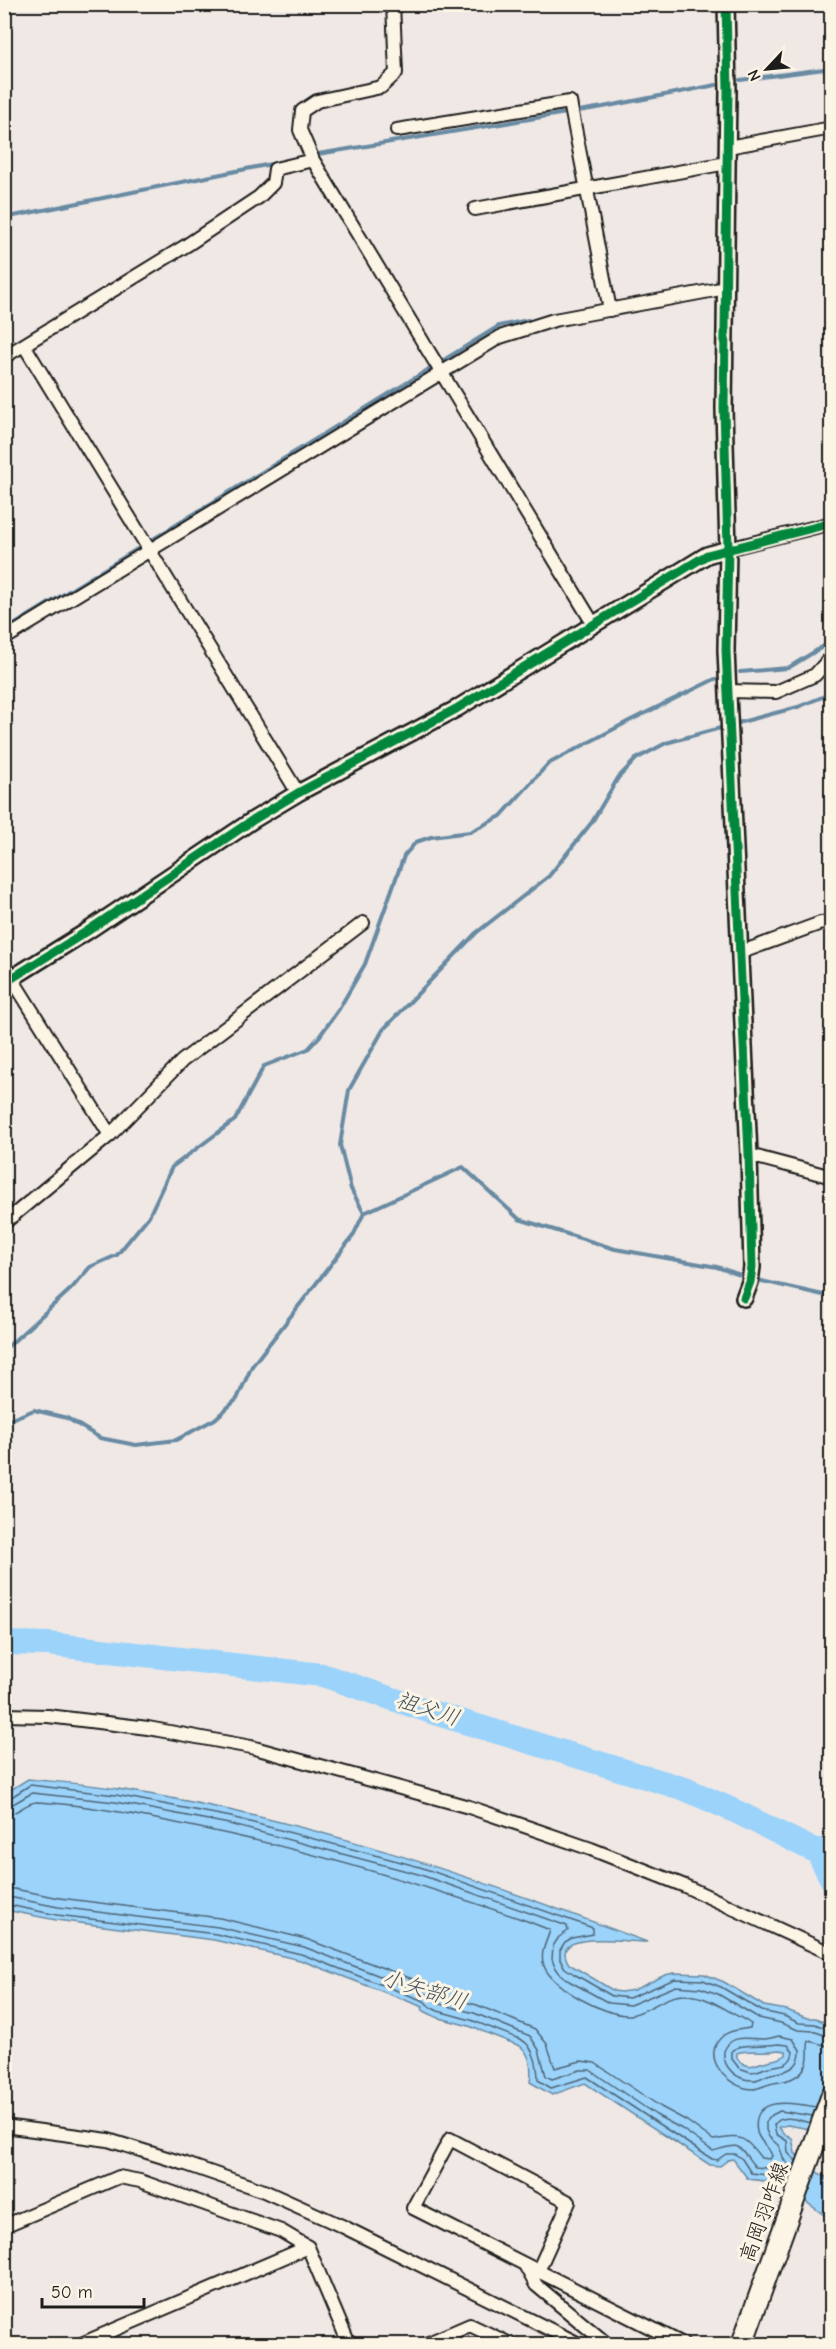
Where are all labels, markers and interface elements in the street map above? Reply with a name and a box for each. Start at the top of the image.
north arrow [737,39,797,99]
text: N [744,67,765,84]
water label: 祖父川 [392,1686,463,1732]
water label: 小矢部川 [379,1965,471,2015]
street label: 高岡羽咋線 [735,2159,793,2265]
scale bar [42,2271,144,2309]
text: 50 m [51,2282,93,2303]

